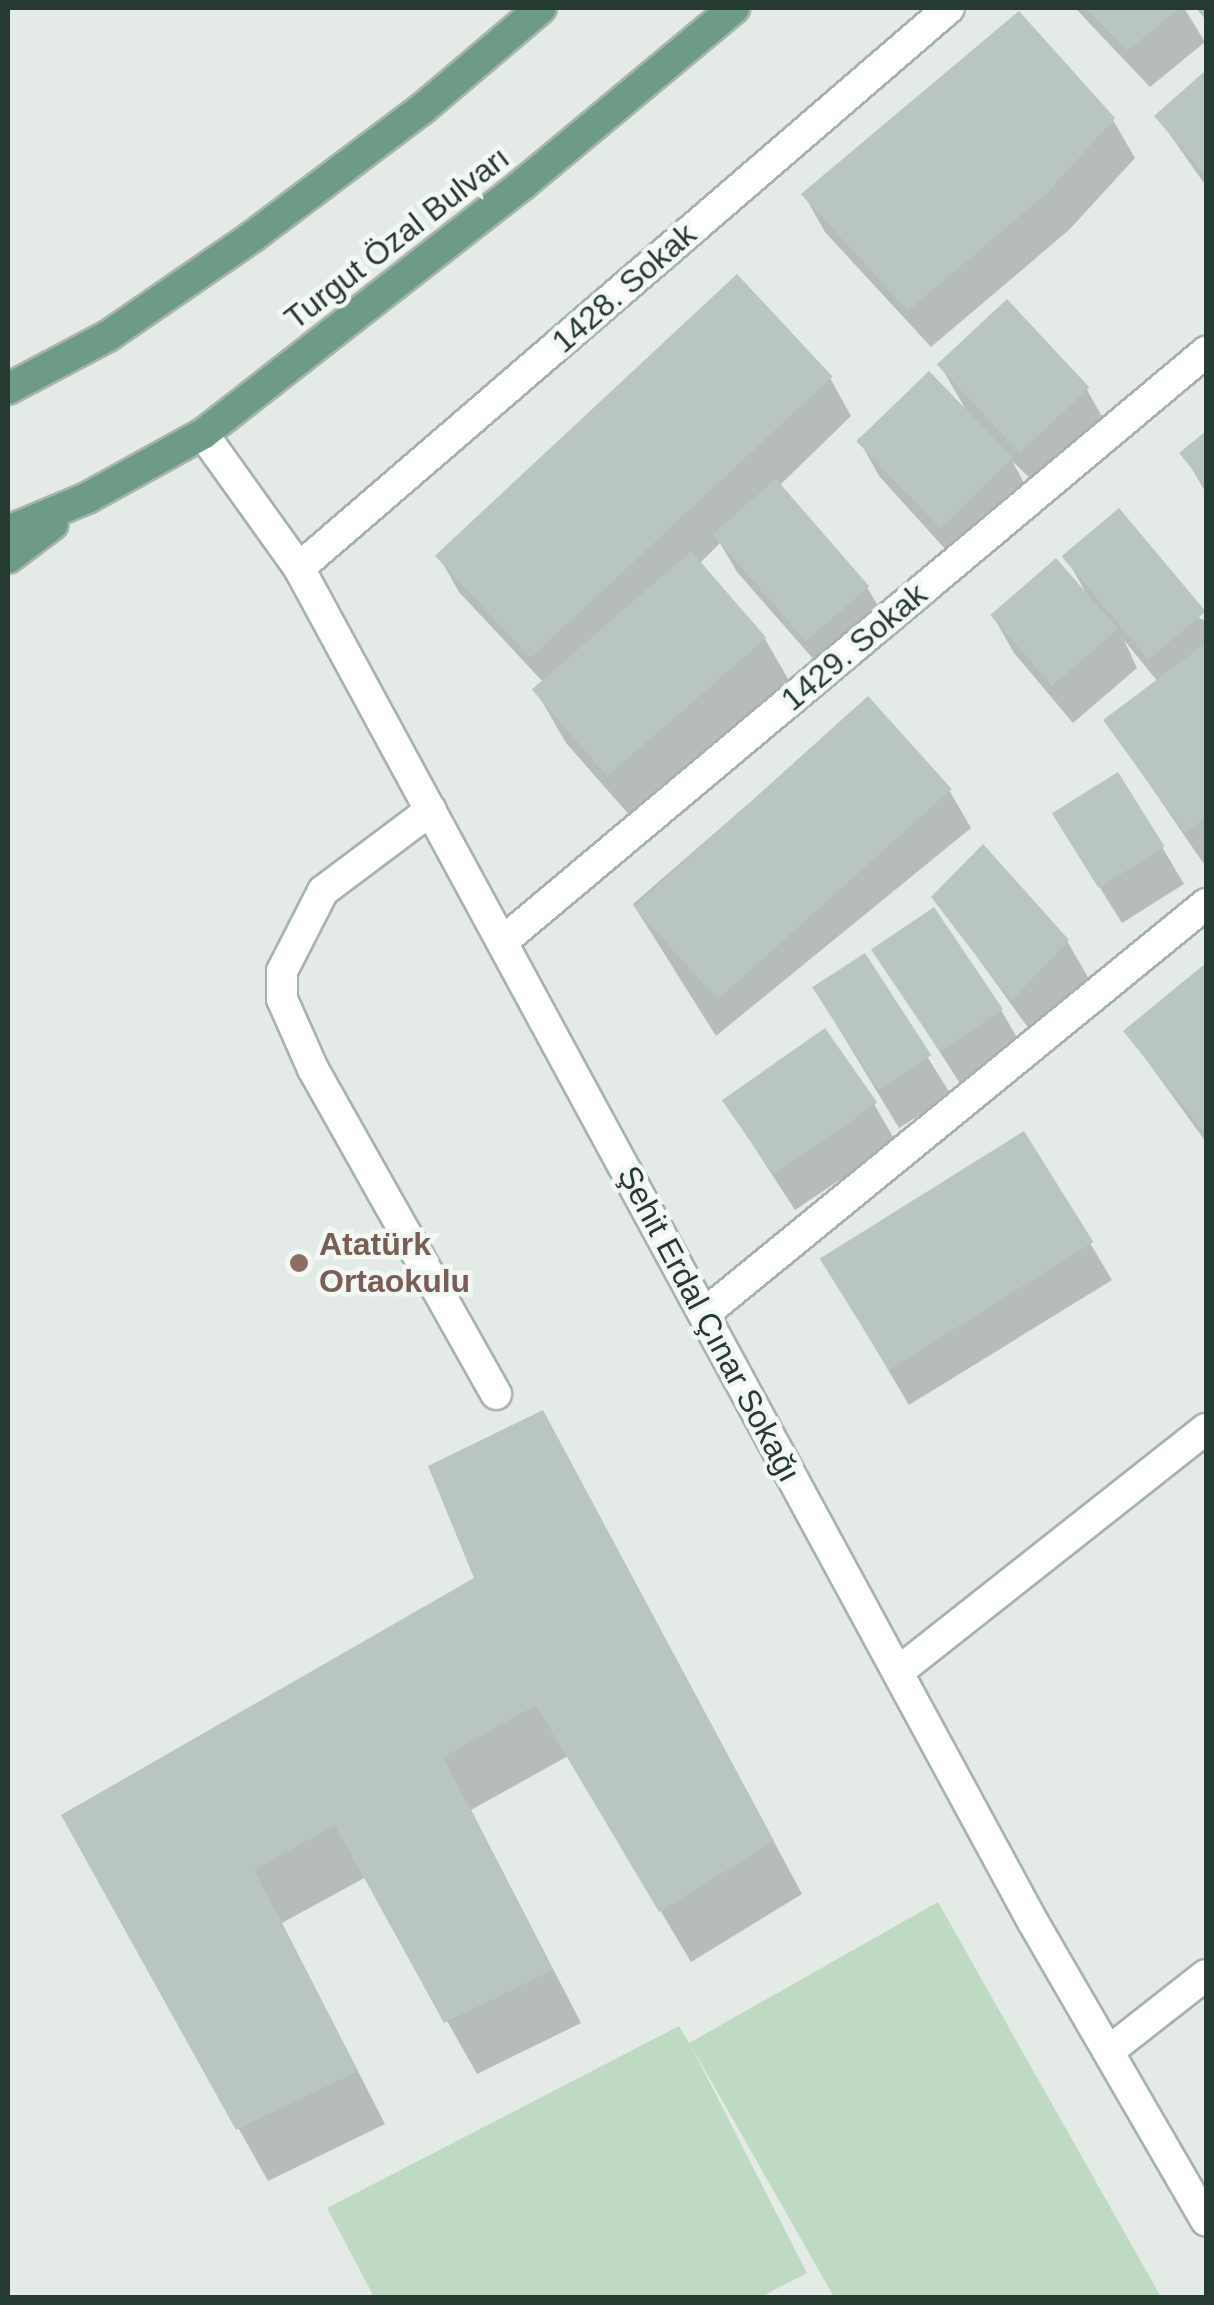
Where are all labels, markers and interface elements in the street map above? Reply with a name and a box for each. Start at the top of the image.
street label: Turgut Özal Bulvarı [277,138,517,338]
street label: 1428. Sokak [544,215,704,361]
street label: 1429. Sokak [774,575,934,719]
street label: Şehit Erdal Çınar Sokağı [609,1160,809,1488]
place label: Atatürk Ortaokulu [319,1226,470,1301]
marker: Atatürk Ortaokulu [288,1252,310,1274]

